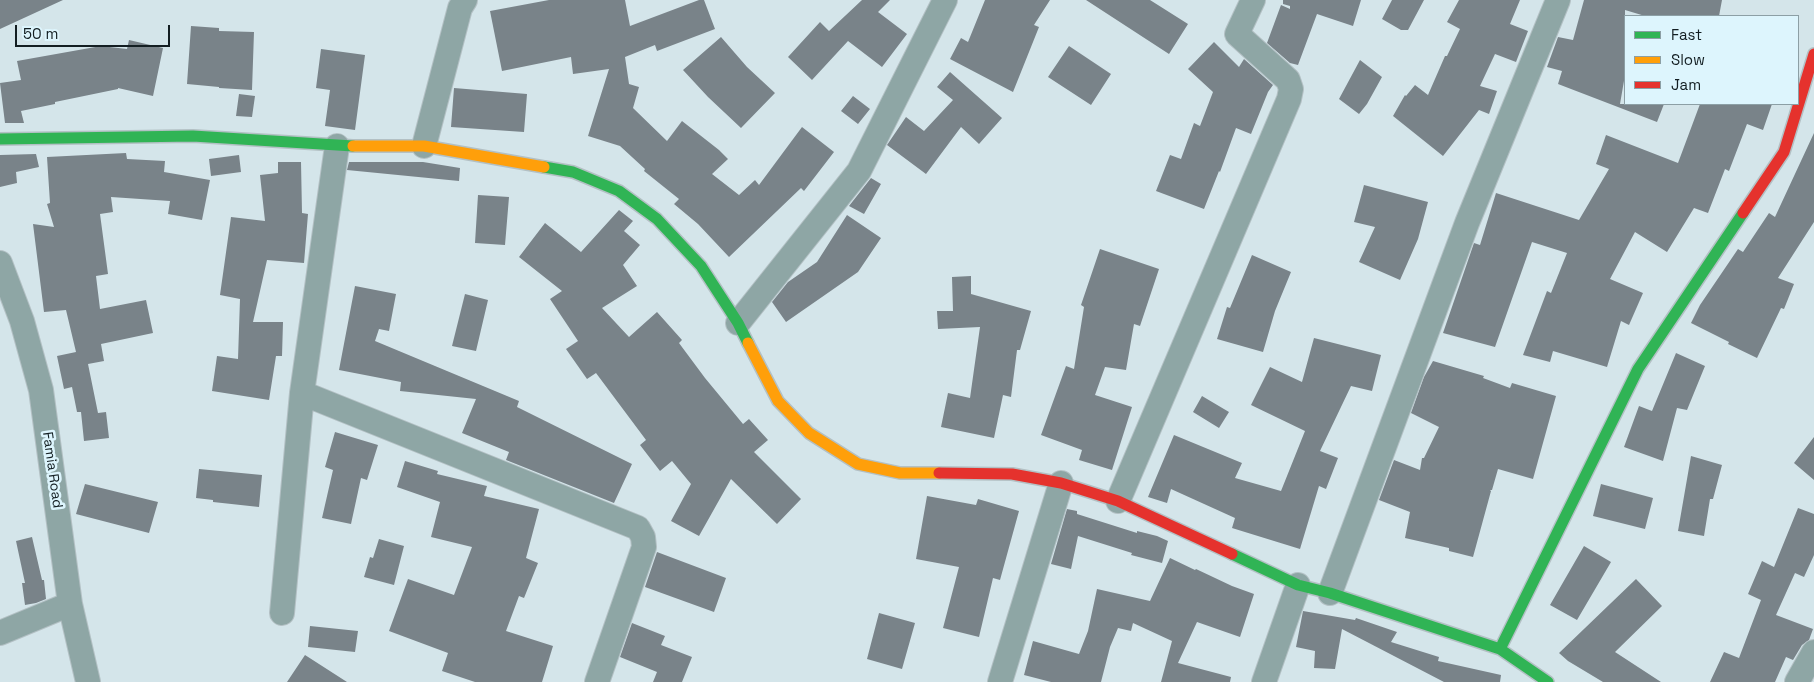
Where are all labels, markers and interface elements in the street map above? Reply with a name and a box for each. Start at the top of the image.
scale bar [18,15,172,47]
legend [1624,15,1799,105]
text: 50 m [23,24,58,43]
text: Fast [1671,25,1702,44]
text: Slow [1671,50,1705,69]
text: Jam [1671,75,1701,94]
street label: Famia Road [38,431,66,509]

